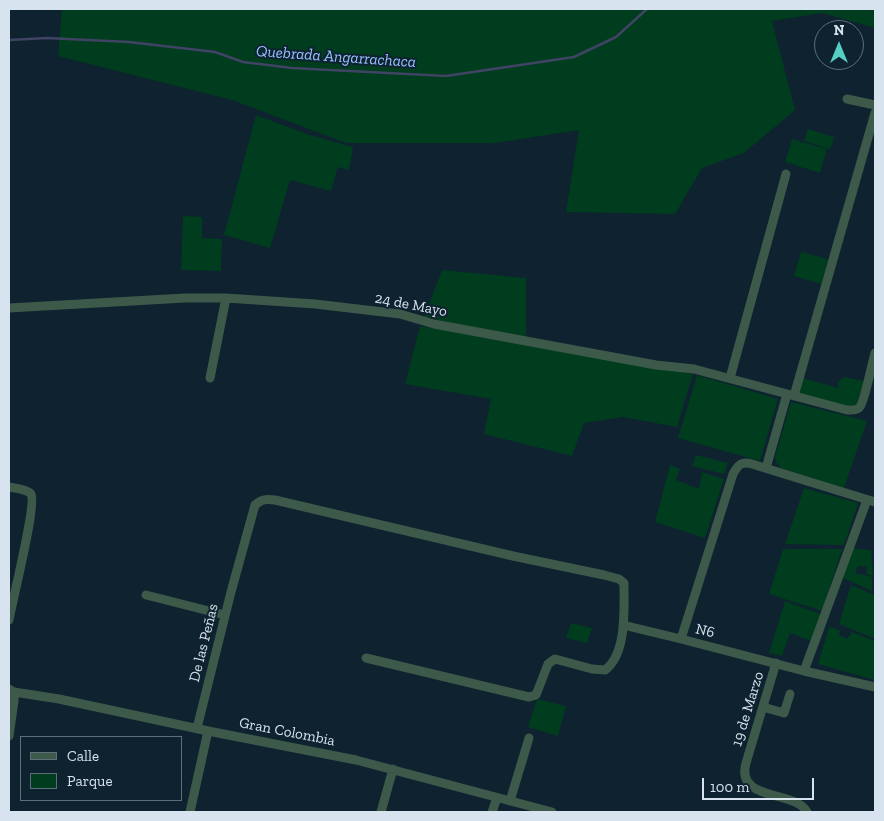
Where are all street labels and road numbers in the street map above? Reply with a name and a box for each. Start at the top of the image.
street label: 24 de Mayo [373,289,449,321]
street label: De las Peñas [186,602,222,684]
street label: N6 [694,620,716,642]
street label: 19 de Marzo [728,669,768,749]
street label: Gran Colombia [237,714,337,750]

